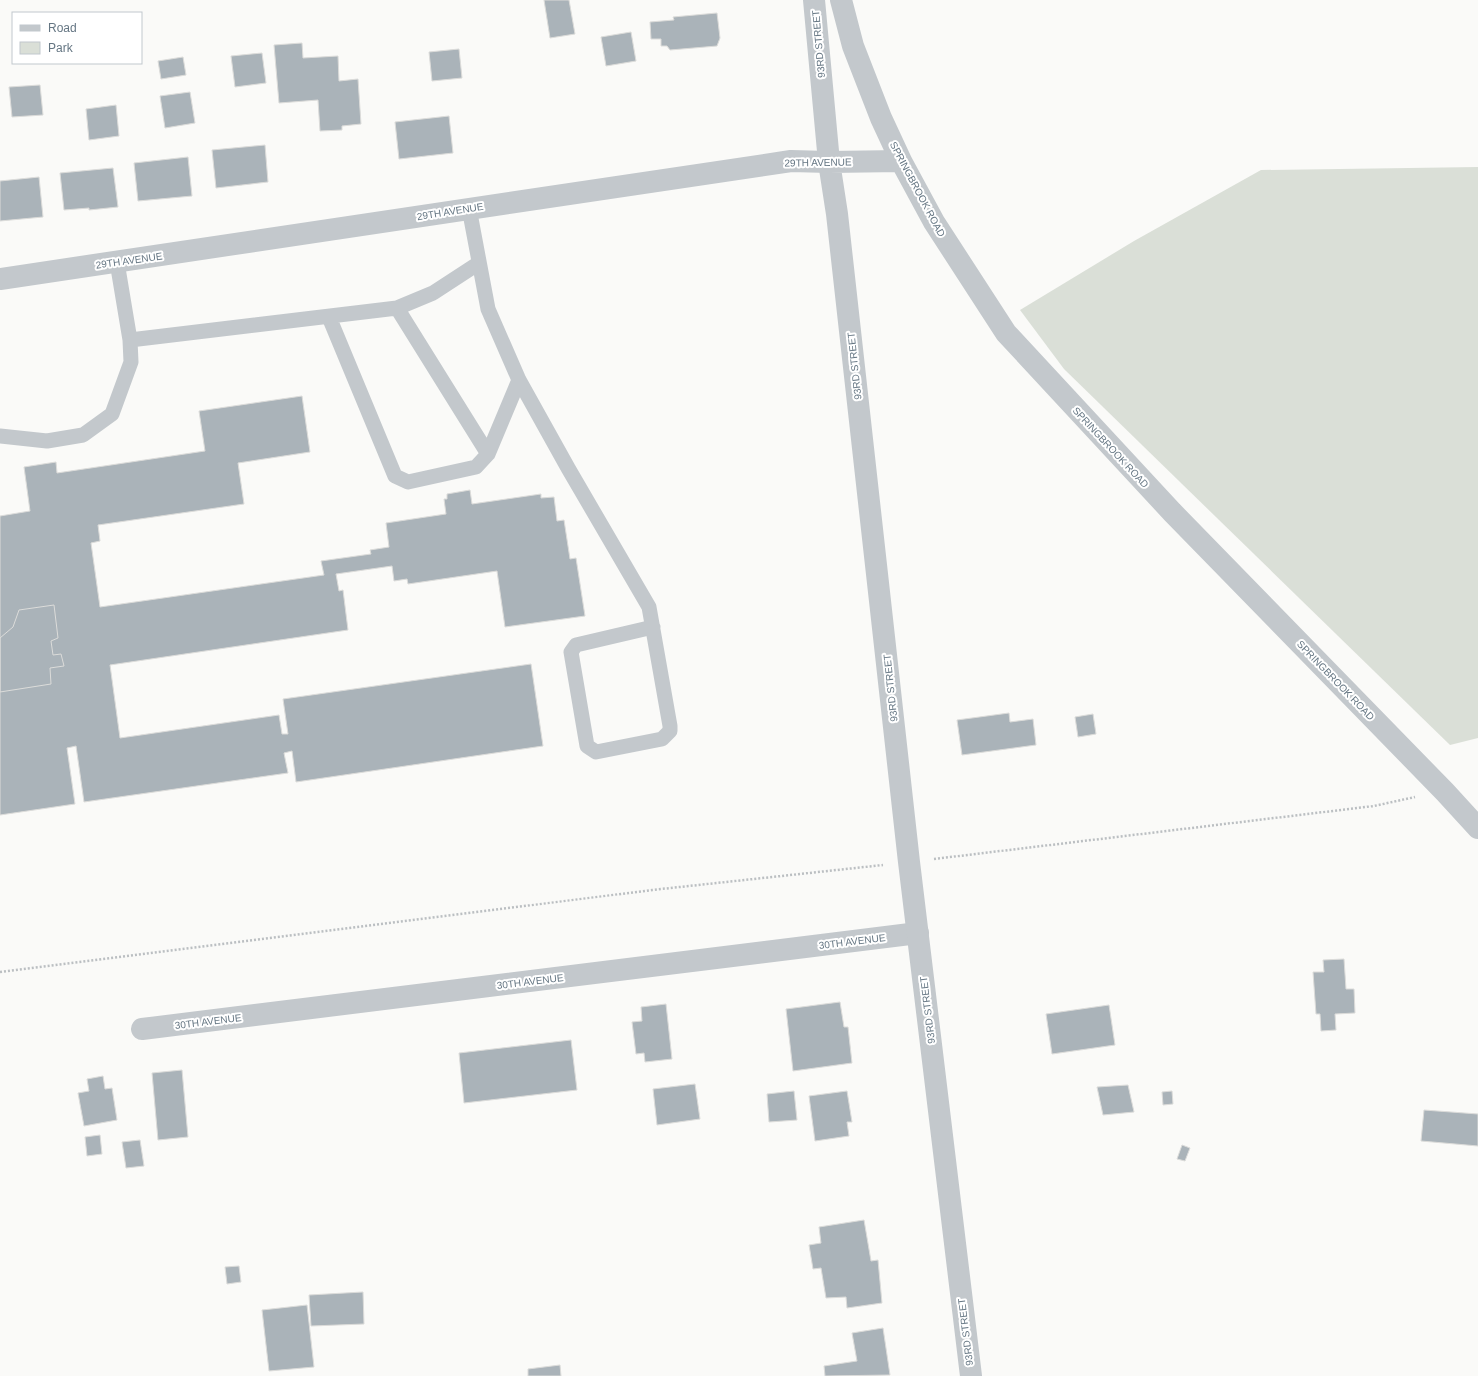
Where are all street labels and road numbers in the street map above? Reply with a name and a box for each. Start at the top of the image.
street label: 93RD STREET [810,10,827,78]
street label: SPRINGBROOK ROAD [888,140,947,239]
street label: 29TH AVENUE [784,156,852,169]
street label: 29TH AVENUE [416,201,484,222]
street label: 29TH AVENUE [95,250,163,271]
street label: 93RD STREET [845,332,864,400]
street label: SPRINGBROOK ROAD [1070,405,1151,490]
street label: SPRINGBROOK ROAD [1295,638,1376,722]
street label: 93RD STREET [881,654,900,722]
street label: 30TH AVENUE [818,932,886,951]
street label: 30TH AVENUE [496,972,564,991]
street label: 93RD STREET [918,976,937,1044]
street label: 30TH AVENUE [174,1012,242,1031]
street label: 93RD STREET [956,1298,975,1366]

